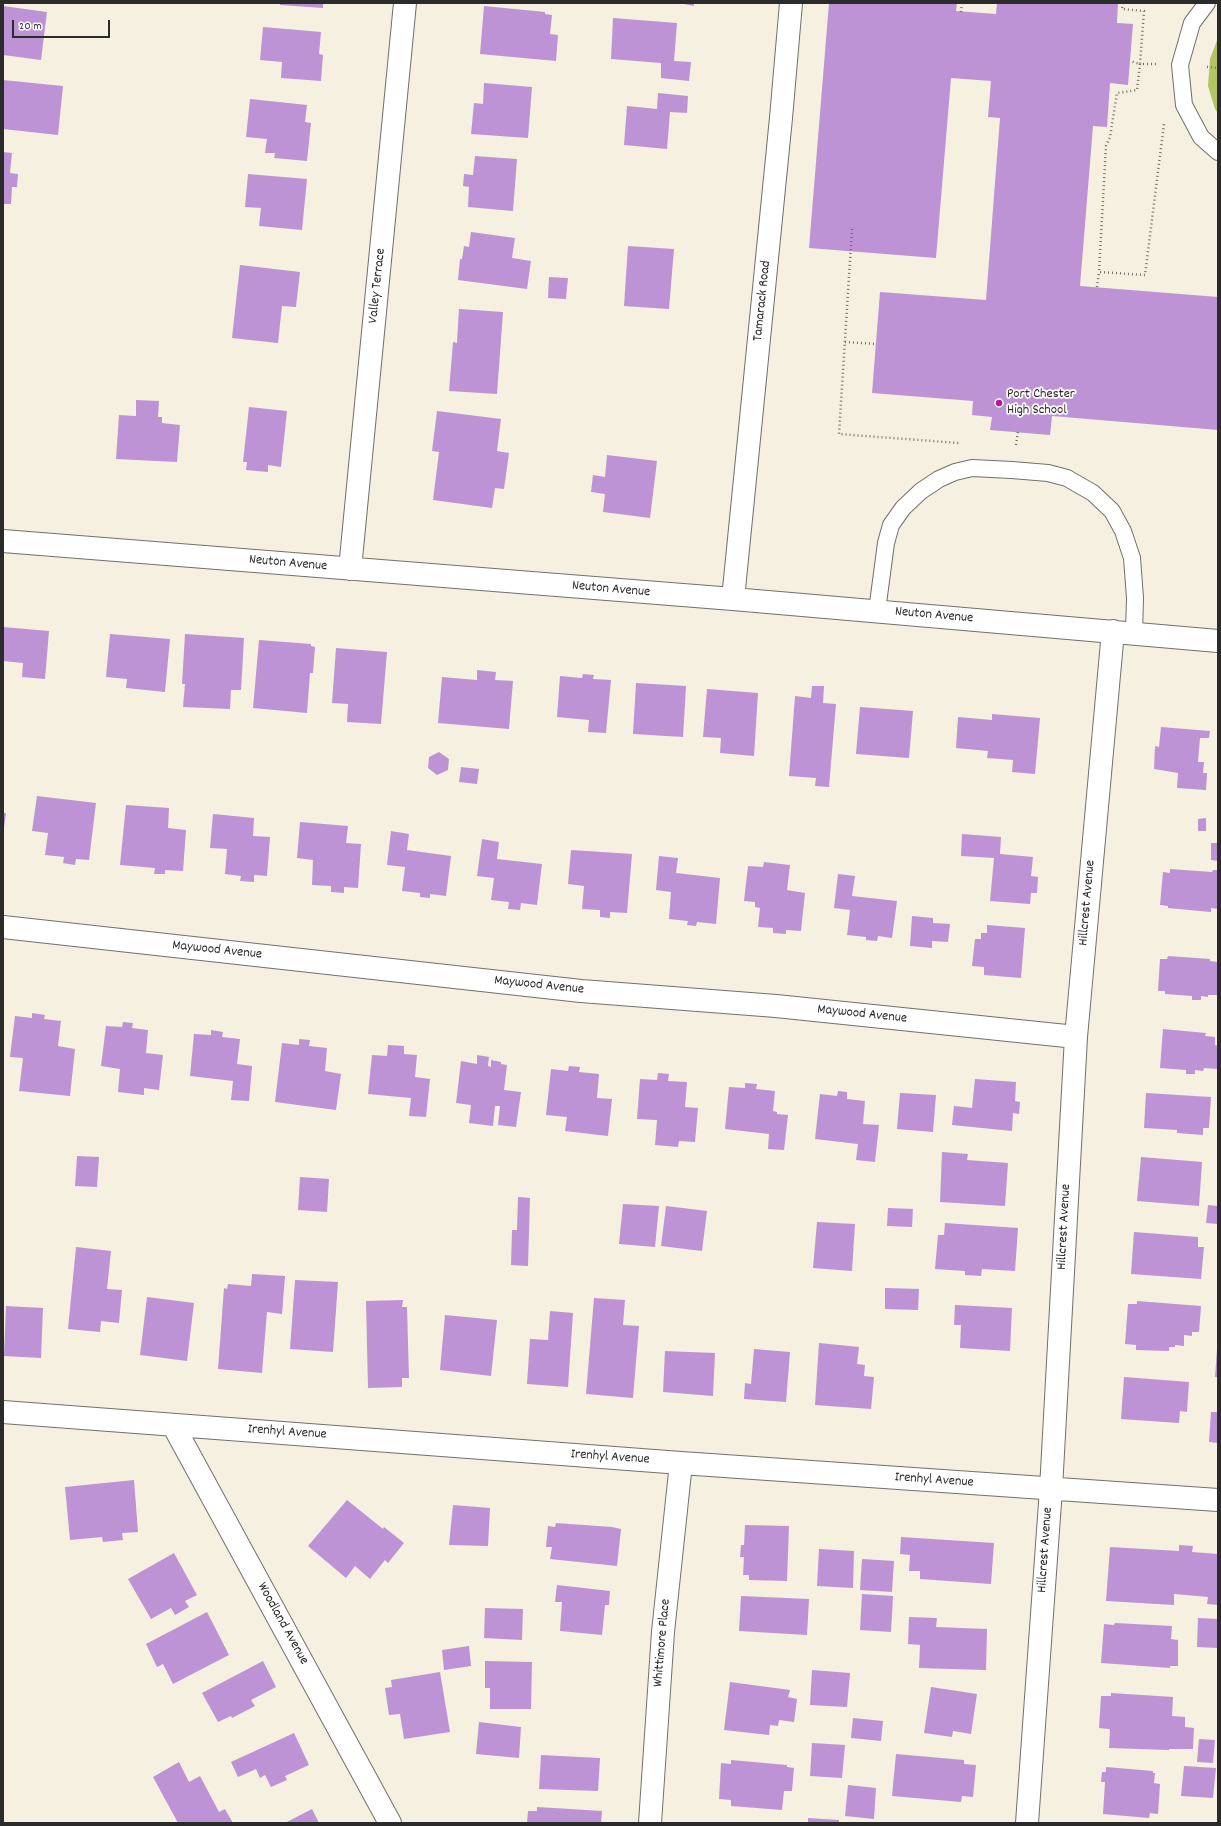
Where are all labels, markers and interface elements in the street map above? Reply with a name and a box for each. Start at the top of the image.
scale bar [14,12,112,38]
text: 20 m [19,18,42,35]
street label: Valley Terrace [366,248,390,324]
street label: Tamarack Road [750,260,776,342]
place label: Port Chester High School [1007,387,1075,420]
marker: Port Chester High School [994,398,1004,408]
street label: Neuton Avenue [248,552,328,576]
street label: Neuton Avenue [571,578,651,602]
street label: Neuton Avenue [894,604,974,628]
street label: Hillcrest Avenue [1076,859,1100,947]
street label: Maywood Avenue [171,938,263,964]
street label: Maywood Avenue [493,973,585,999]
street label: Maywood Avenue [816,1002,908,1028]
street label: Hillcrest Avenue [1054,1184,1076,1270]
street label: Irenhyl Avenue [247,1422,327,1444]
street label: Irenhyl Avenue [570,1447,650,1469]
street label: Irenhyl Avenue [894,1470,974,1492]
street label: Hillcrest Avenue [1035,1507,1057,1593]
street label: Woodland Avenue [252,1580,312,1668]
street label: Whittimore Place [651,1598,675,1688]

